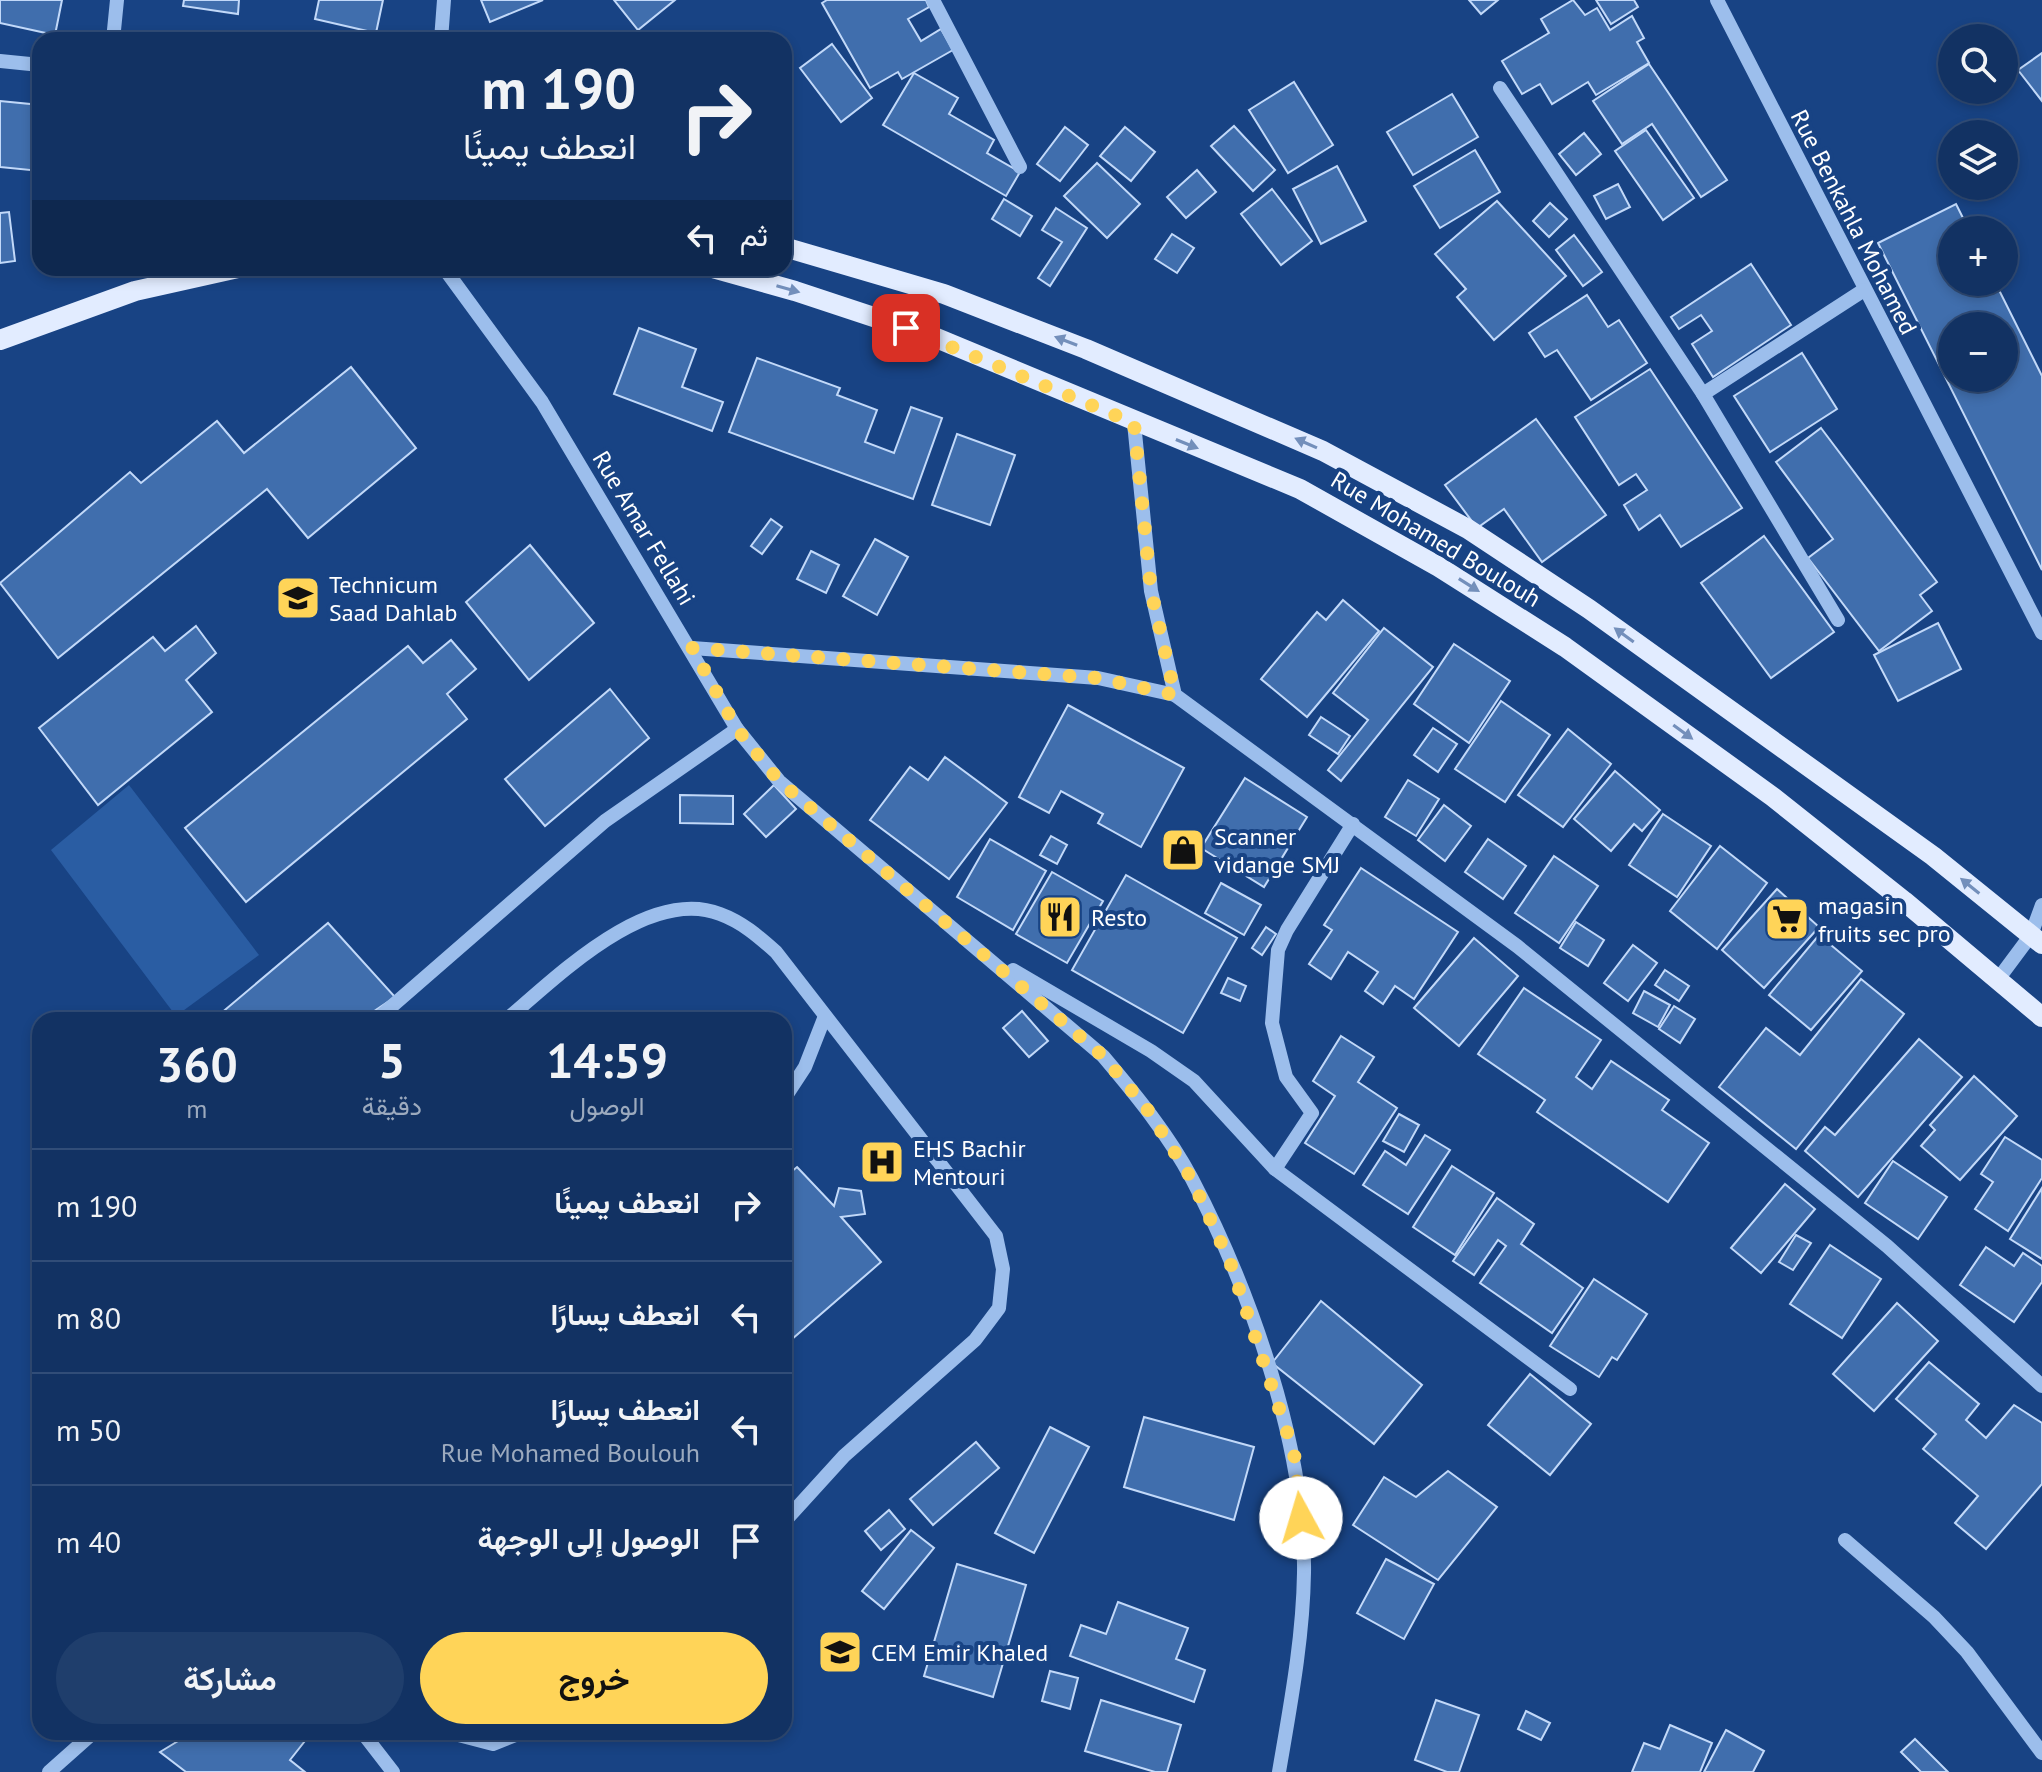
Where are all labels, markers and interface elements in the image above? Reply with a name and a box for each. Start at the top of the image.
map controls [1938,24,2018,392]
button: search [1938,24,2018,104]
text: 190 m [481,52,636,124]
icon: right [664,64,768,168]
street label: Rue Benkahla Mohamed [1784,104,1924,340]
button: layers [1938,120,2018,200]
text: انعطف يمينًا [463,122,636,169]
text: ثم [740,215,768,254]
icon: left [680,216,724,260]
button: + [1938,216,2018,296]
one-way arrow [777,283,801,296]
pin [872,294,940,362]
icon: arrive [884,306,928,350]
button: − [1938,312,2018,392]
one-way arrow [1054,335,1078,348]
one-way arrow [1294,436,1318,450]
one-way arrow [1175,437,1199,450]
street label: Rue Amar Fellahi [586,445,702,611]
street label: Rue Mohamed Boulouh [1325,464,1547,614]
place label: Technicum Saad Dahlab [329,569,457,628]
school or university icon: Technicum Saad Dahlab [274,574,322,622]
one-way arrow [1458,578,1479,593]
one-way arrow [1613,628,1634,643]
one-way arrow [1672,724,1694,740]
place label: Scanner vidange SMJ [1214,821,1340,880]
shop icon: Scanner vidange SMJ [1159,826,1207,874]
one-way arrow [1960,878,1980,895]
place label: magasin fruits sec pro [1818,890,1951,949]
restaurant icon: Resto [1036,893,1084,941]
supermarket icon: magasin fruits sec pro [1763,895,1811,943]
place label: Resto [1091,902,1147,933]
text: 5 [378,1029,406,1091]
text: 14:59 [546,1029,668,1091]
text: 360 [156,1033,238,1095]
text: دقيقة [362,1089,422,1122]
text: الوصول [570,1089,645,1122]
text: m [186,1092,207,1125]
place label: EHS Bachir Mentouri [913,1133,1026,1192]
hospital icon: EHS Bachir Mentouri [858,1138,906,1186]
text: انعطف يمينًا [554,1182,700,1221]
icon: right [724,1183,768,1227]
text: 190 m [56,1186,137,1225]
text: انعطف يسارًا [550,1294,700,1333]
icon: left [724,1295,768,1339]
text: 80 m [56,1298,121,1337]
text: انعطف يسارًا [550,1389,700,1428]
icon: left [724,1407,768,1451]
text: 50 m [56,1410,121,1449]
text: Rue Mohamed Boulouh [441,1436,700,1469]
position arrow [1259,1476,1343,1560]
text: الوصول إلى الوجهة [477,1518,700,1557]
icon: arrive [724,1519,768,1563]
text: 40 m [56,1522,121,1561]
school or university icon: CEM Emir Khaled [816,1628,864,1676]
button: مشاركة [56,1632,404,1724]
button: خروج [420,1632,768,1724]
place label: CEM Emir Khaled [871,1637,1048,1668]

